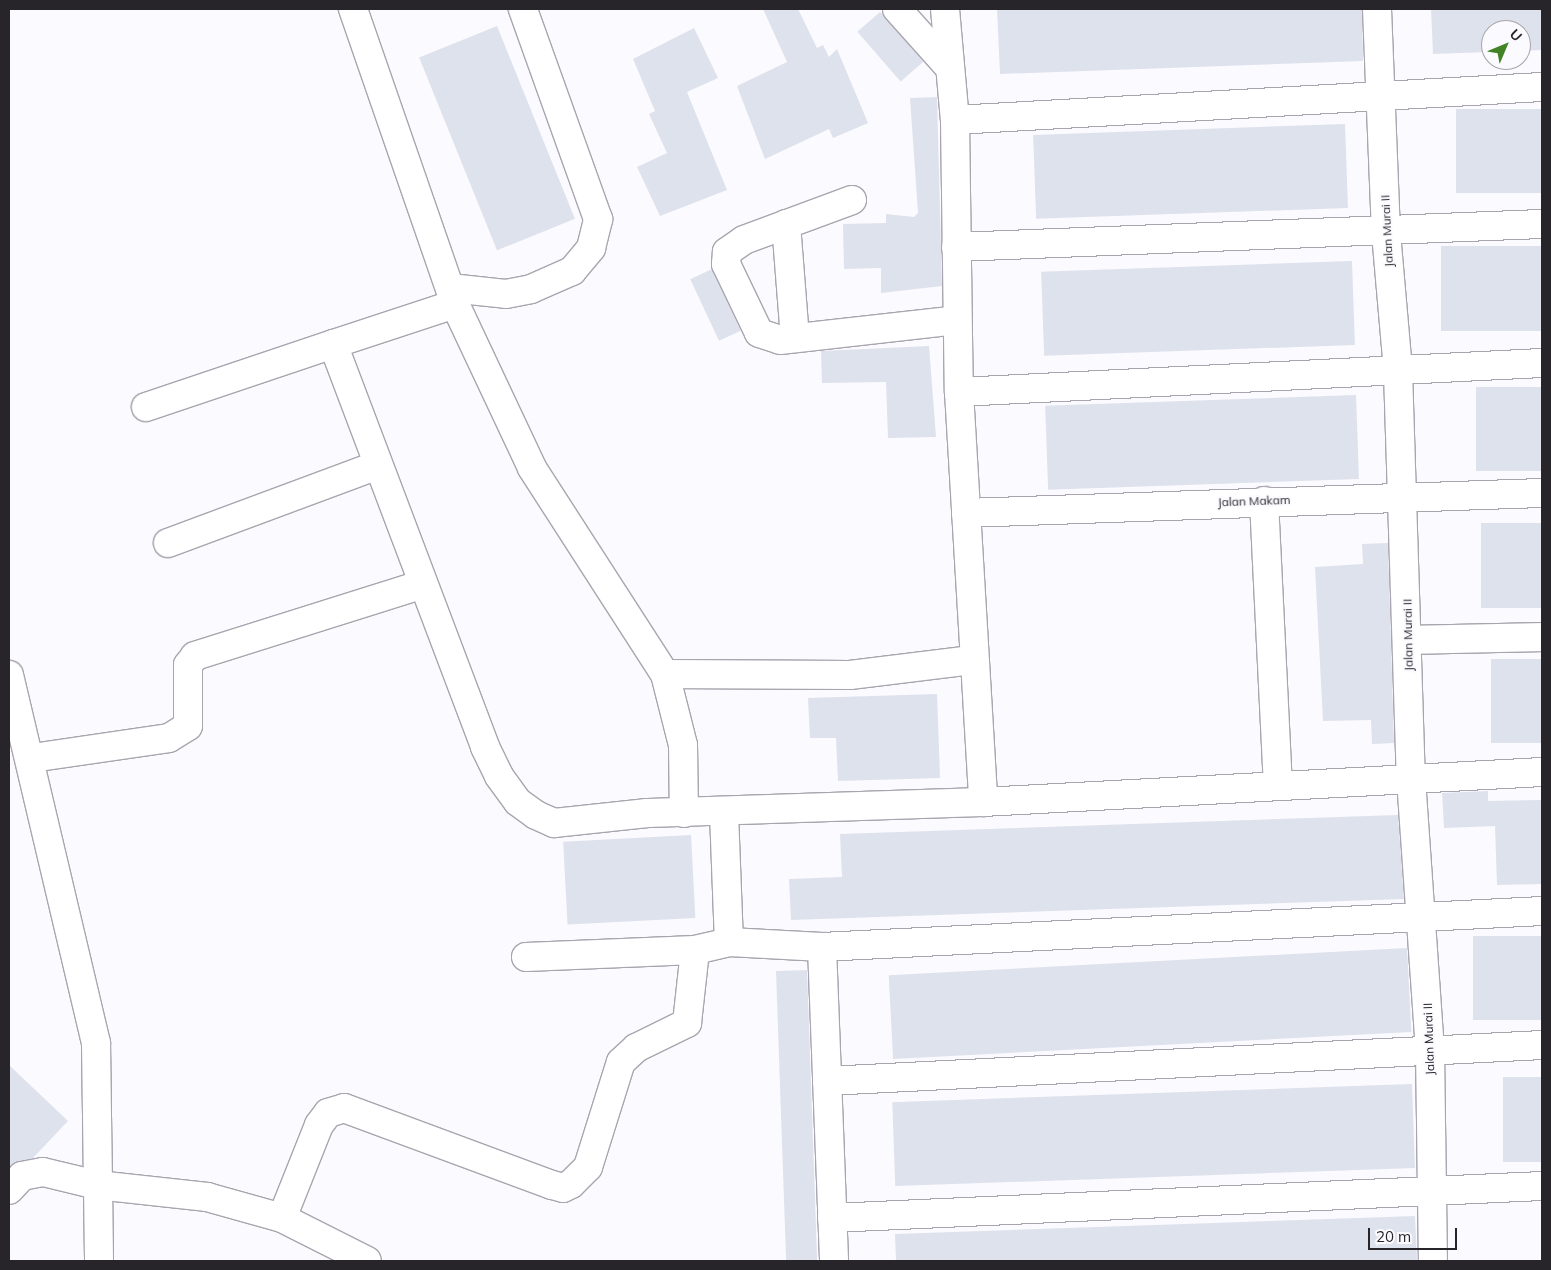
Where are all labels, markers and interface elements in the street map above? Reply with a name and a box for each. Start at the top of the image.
north arrow [1481,20,1531,70]
text: U [1506,25,1526,45]
street label: Jalan Murai II [1378,195,1396,267]
street label: Jalan Makam [1217,493,1291,509]
street label: Jalan Murai II [1400,599,1416,671]
street label: Jalan Murai II [1421,1003,1437,1075]
scale bar [1371,1218,1460,1250]
text: 20 m [1376,1227,1411,1246]

